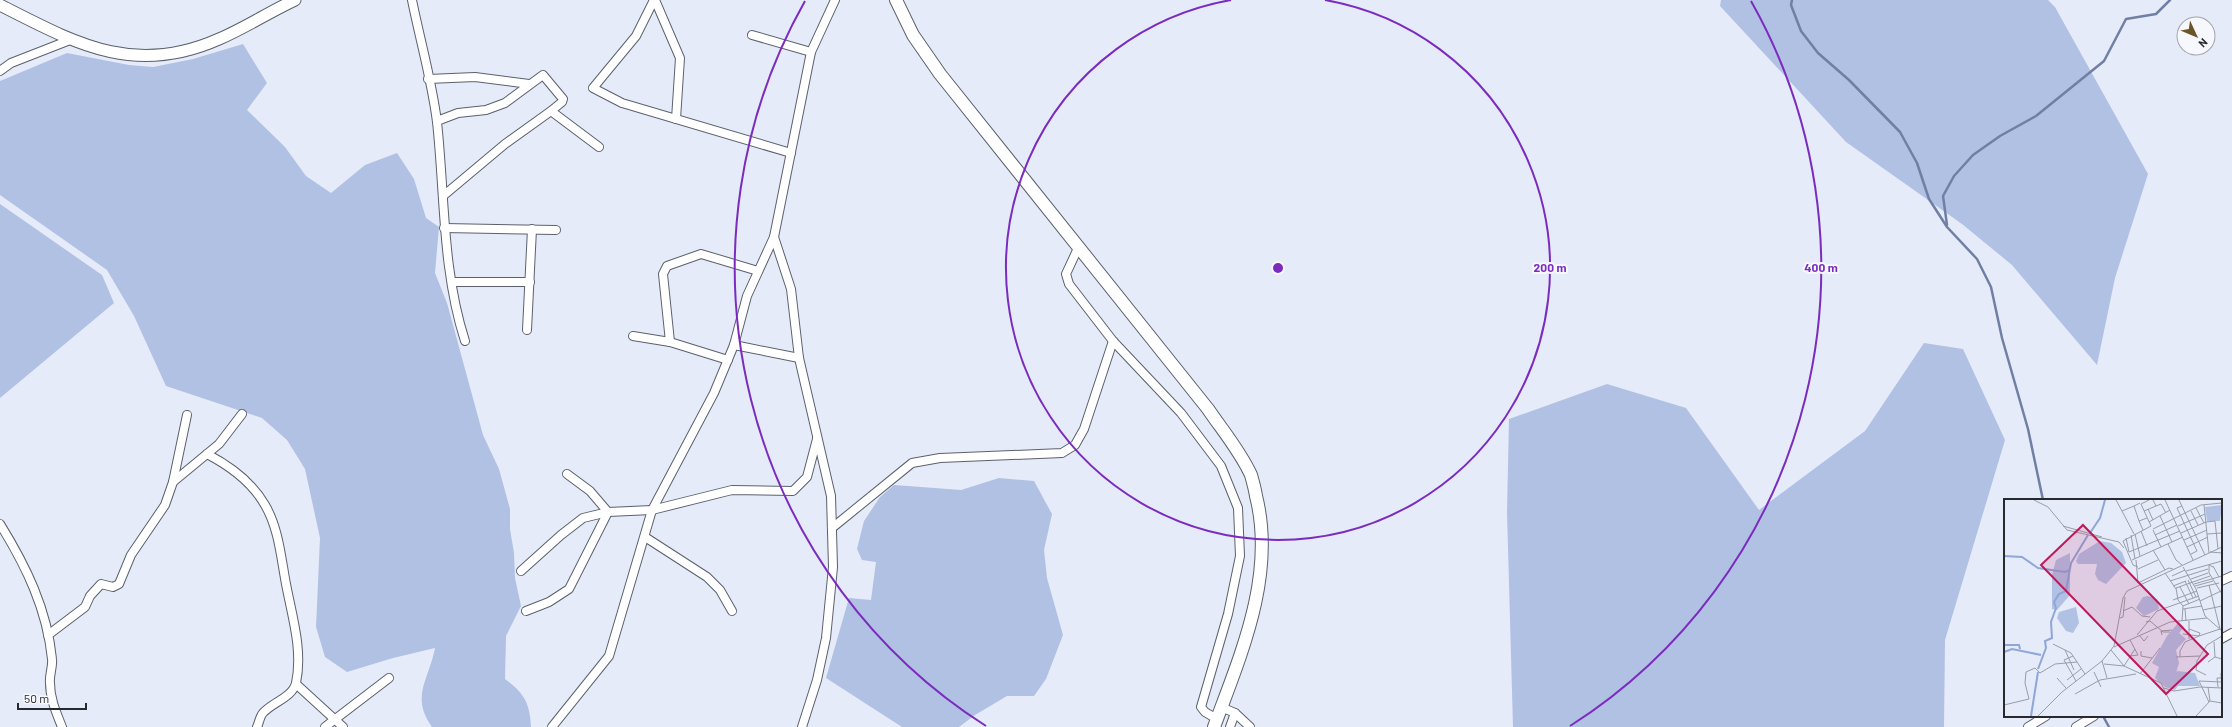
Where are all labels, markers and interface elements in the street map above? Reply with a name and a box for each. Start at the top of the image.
north arrow [2176,16,2216,56]
text: N [2196,36,2211,50]
text: 200 m [1534,260,1566,274]
text: 400 m [1804,260,1838,274]
centre of rings [1271,261,1285,275]
inset map [2004,499,2222,717]
scale bar [18,685,86,711]
text: 50 m [24,691,49,705]

